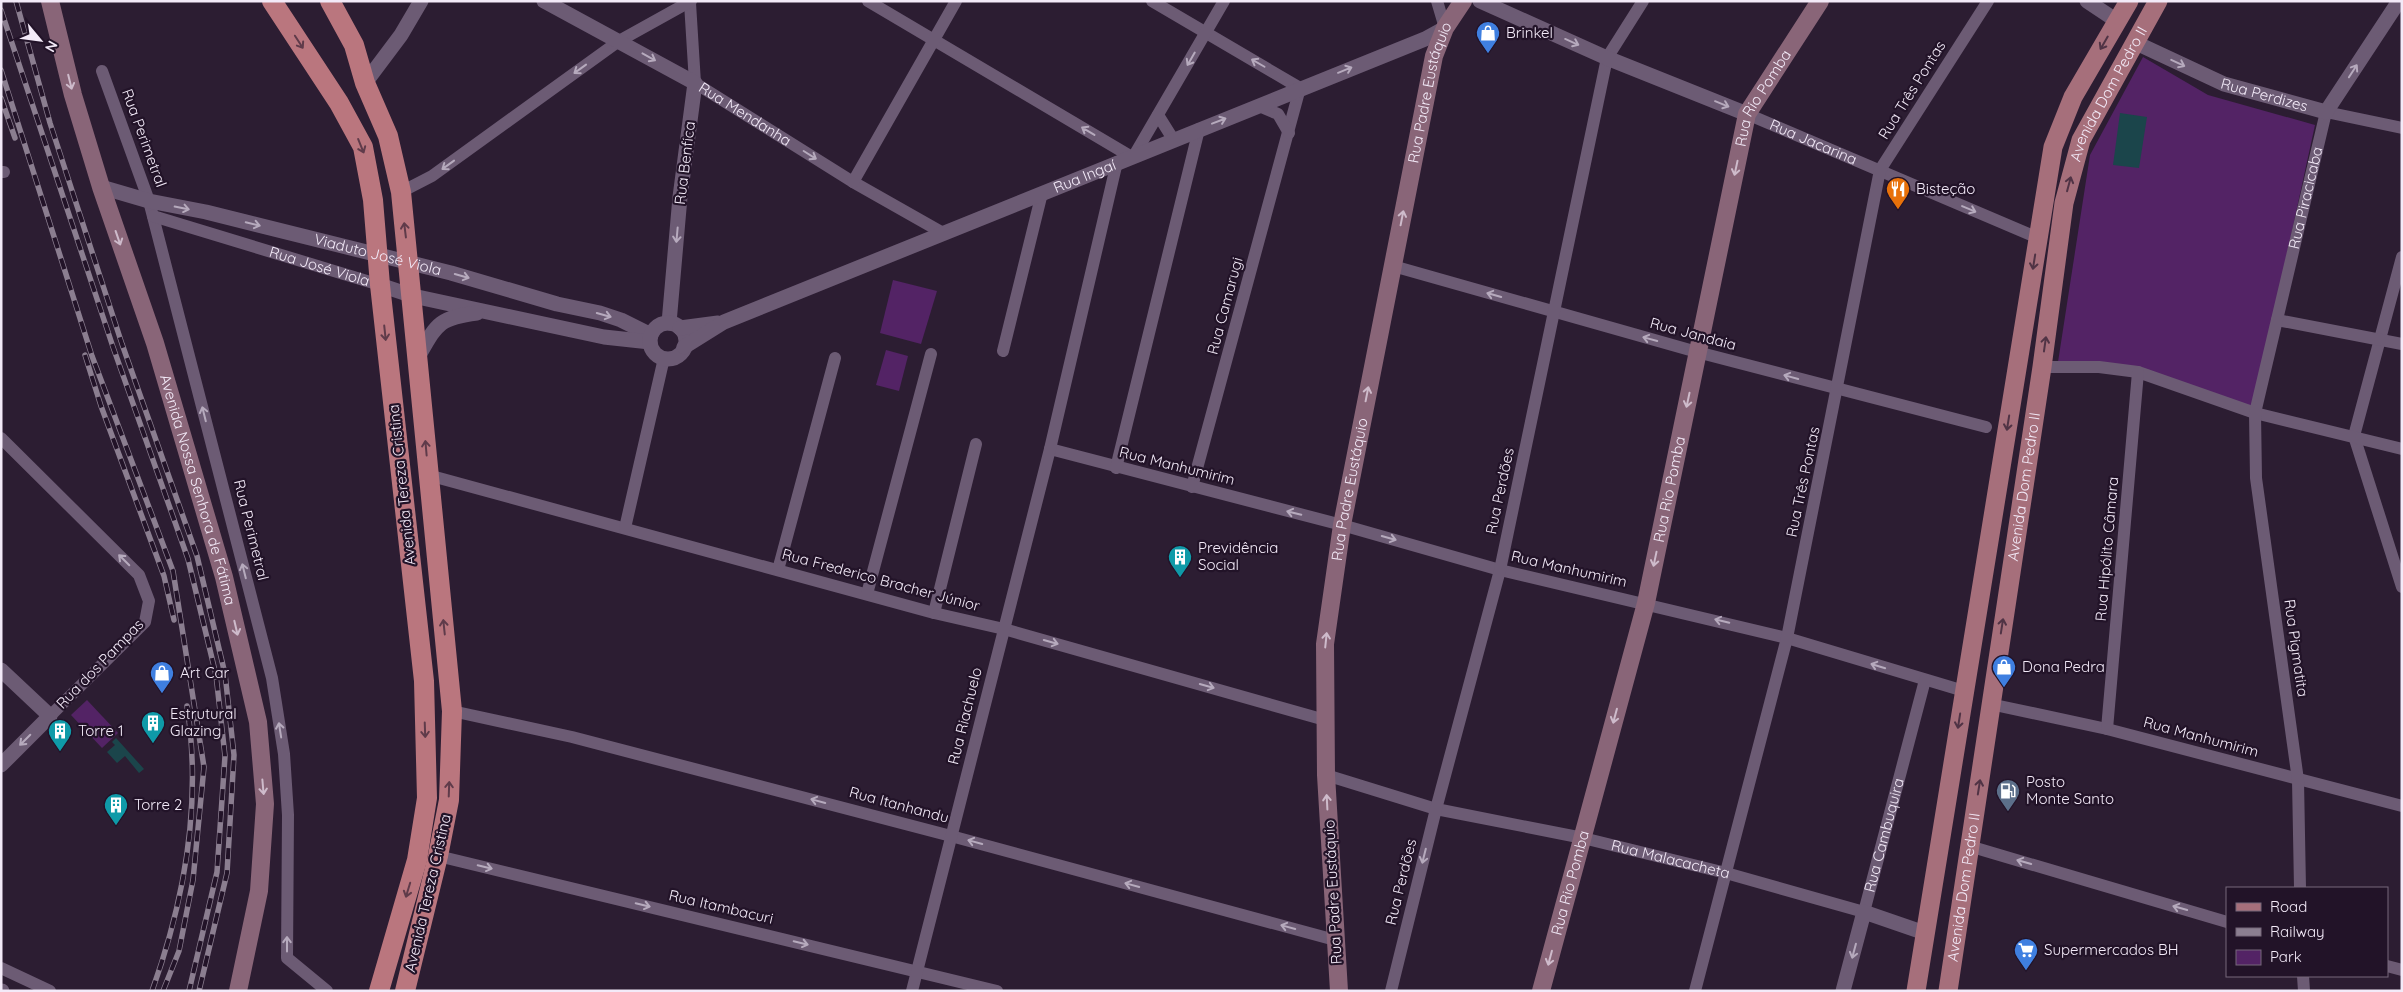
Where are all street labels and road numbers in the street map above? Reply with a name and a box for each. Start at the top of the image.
street label: Rua Padre Eustáquio [1403,18,1456,165]
street label: Avenida Dom Pedro II [2066,23,2151,163]
street label: Rua Três Pontas [1874,37,1949,142]
street label: Rua Rio Pomba [1730,46,1795,148]
street label: Rua Perdizes [2219,74,2310,116]
street label: Rua Mendanha [695,78,795,150]
street label: Rua Perimetral [118,86,171,190]
street label: Rua Jacarina [1767,115,1860,169]
street label: Rua Benfica [670,120,699,206]
street label: Rua Piracicaba [2284,145,2327,251]
street label: Rua Ingaí [1050,155,1119,197]
street label: Viaduto José Viola [312,229,443,279]
street label: Rua José Viola [267,242,372,290]
street label: Rua Camarugi [1202,255,1247,357]
street label: Rua Jandaia [1648,313,1738,354]
street label: Avenida Nossa Senhora de Fátima [156,372,240,607]
street label: Avenida Tereza Cristina [384,404,419,566]
street label: Avenida Dom Pedro II [2003,411,2044,562]
street label: Rua Padre Eustáquio [1327,416,1372,562]
street label: Rua Três Pontas [1782,425,1824,539]
street label: Rua Rio Pomba [1649,435,1689,544]
street label: Rua Manhumirim [1117,442,1237,489]
street label: Rua Perdões [1481,446,1518,536]
street label: Rua Hipólito Câmara [2091,476,2122,622]
street label: Rua Perimetral [230,477,273,582]
street label: Rua Frederico Bracher Júnior [780,544,982,615]
street label: Rua Manhumirim [1509,546,1629,591]
street label: Rua Pigmatita [2280,598,2313,698]
street label: Rua dos Pampas [52,615,147,713]
street label: Rua Riachuelo [943,665,986,767]
street label: Rua Manhumirim [2141,712,2261,761]
street label: Rua Cambuquira [1860,776,1908,894]
street label: Rua Itanhandu [847,782,951,827]
street label: Avenida Dom Pedro II [1943,811,1984,963]
street label: Avenida Tereza Cristina [400,812,455,974]
street label: Rua Padre Eustáquio [1319,819,1346,965]
street label: Rua Rio Pomba [1547,828,1593,937]
street label: Rua Malacacheta [1609,835,1732,883]
street label: Rua Perdões [1381,837,1420,927]
street label: Rua Itambacuri [667,885,775,928]

